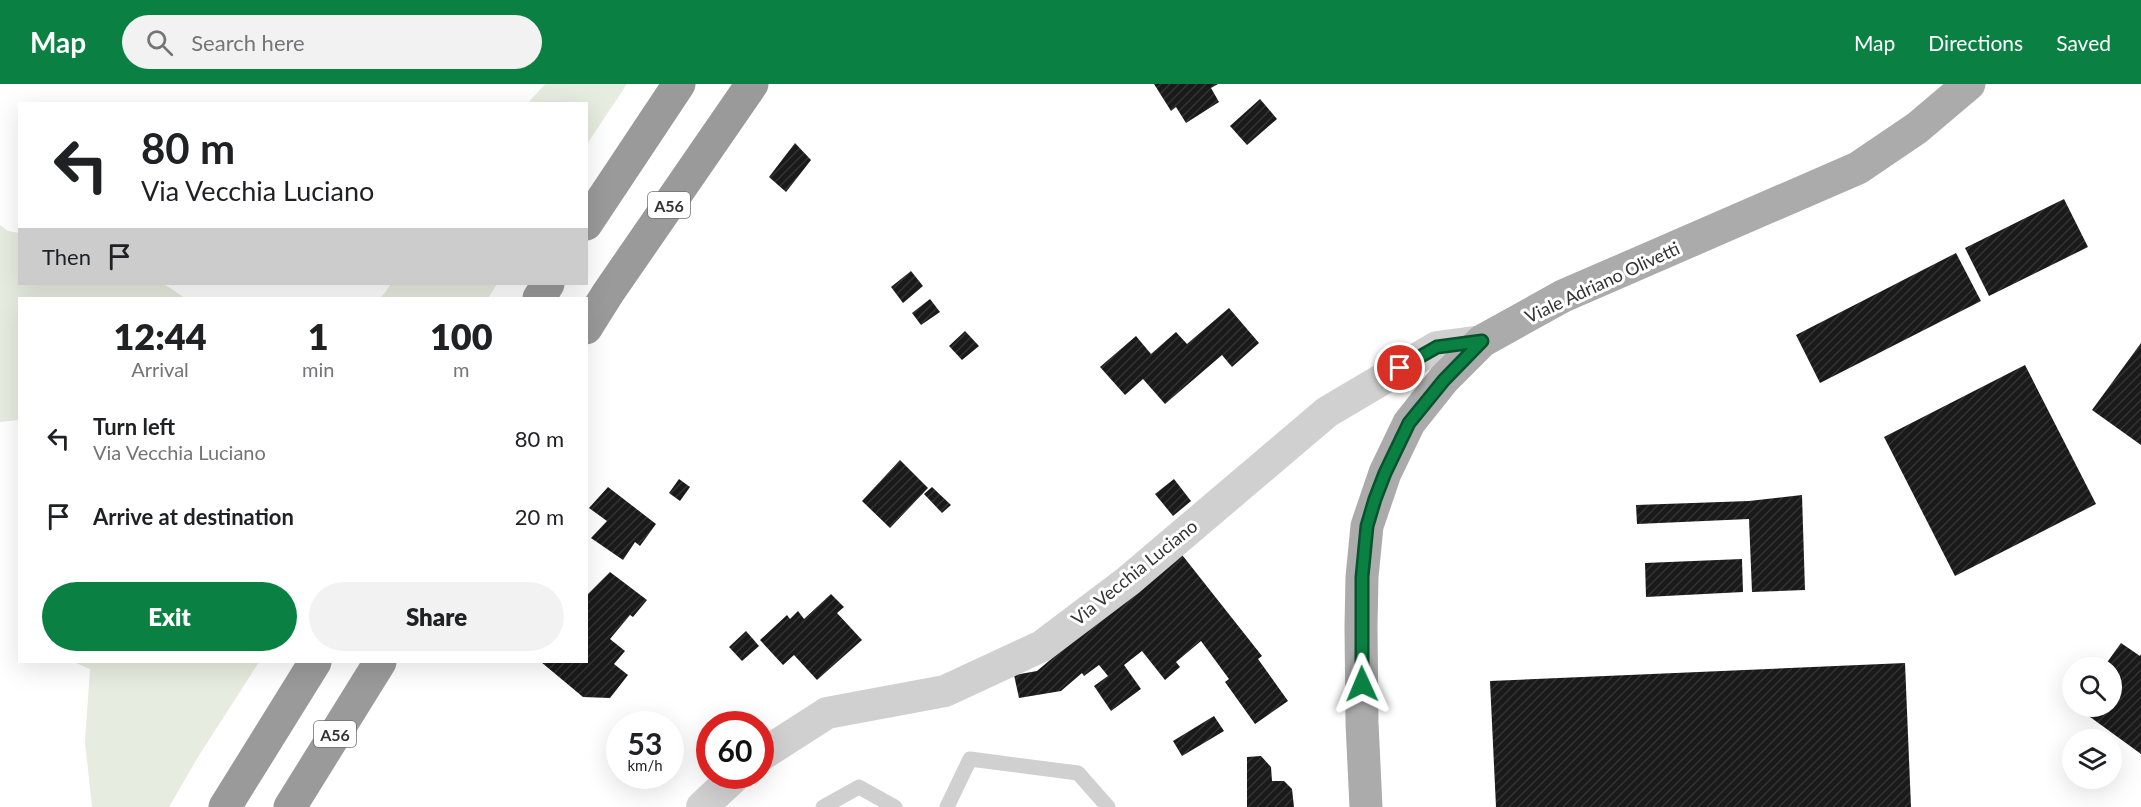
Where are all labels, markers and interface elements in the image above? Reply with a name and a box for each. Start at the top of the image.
search box [122,15,542,69]
text: Map [30,25,86,59]
icon: search [143,26,176,59]
text: Search here [191,29,305,56]
text: Map [1854,30,1895,55]
text: Directions [1928,30,2023,55]
text: Saved [2056,30,2111,55]
text: 80 m [141,123,235,173]
icon: left [42,126,120,204]
text: Via Vecchia Luciano [141,174,374,207]
road number: A56 [648,192,690,218]
street label: Viale Adriano Olivetti [1521,237,1683,327]
icon: arrive [103,240,136,273]
text: Then [42,243,91,270]
text: 12:44 [113,314,207,358]
text: 1 [308,314,329,358]
text: 100 [430,314,493,358]
pin [1374,342,1425,393]
icon: arrive [1383,351,1416,384]
text: Arrival [131,357,189,381]
text: min [302,357,334,381]
text: m [453,357,469,381]
text: Turn left [93,413,175,440]
icon: left [42,422,75,455]
text: 80 m [515,425,564,452]
text: Via Vecchia Luciano [93,440,266,464]
icon: arrive [42,500,75,533]
text: Arrive at destination [93,503,294,530]
text: 20 m [515,503,564,530]
street label: Via Vecchia Luciano [1067,514,1201,630]
button: Exit [42,582,297,651]
button: Share [309,582,564,651]
position arrow [1330,652,1394,716]
map controls [2062,657,2122,789]
button: search [2062,657,2122,717]
speed limit sign: 60 [696,711,774,789]
road number: A56 [314,721,356,747]
text: 53 [628,725,662,761]
button: layers [2062,729,2122,789]
text: km/h [627,756,663,774]

